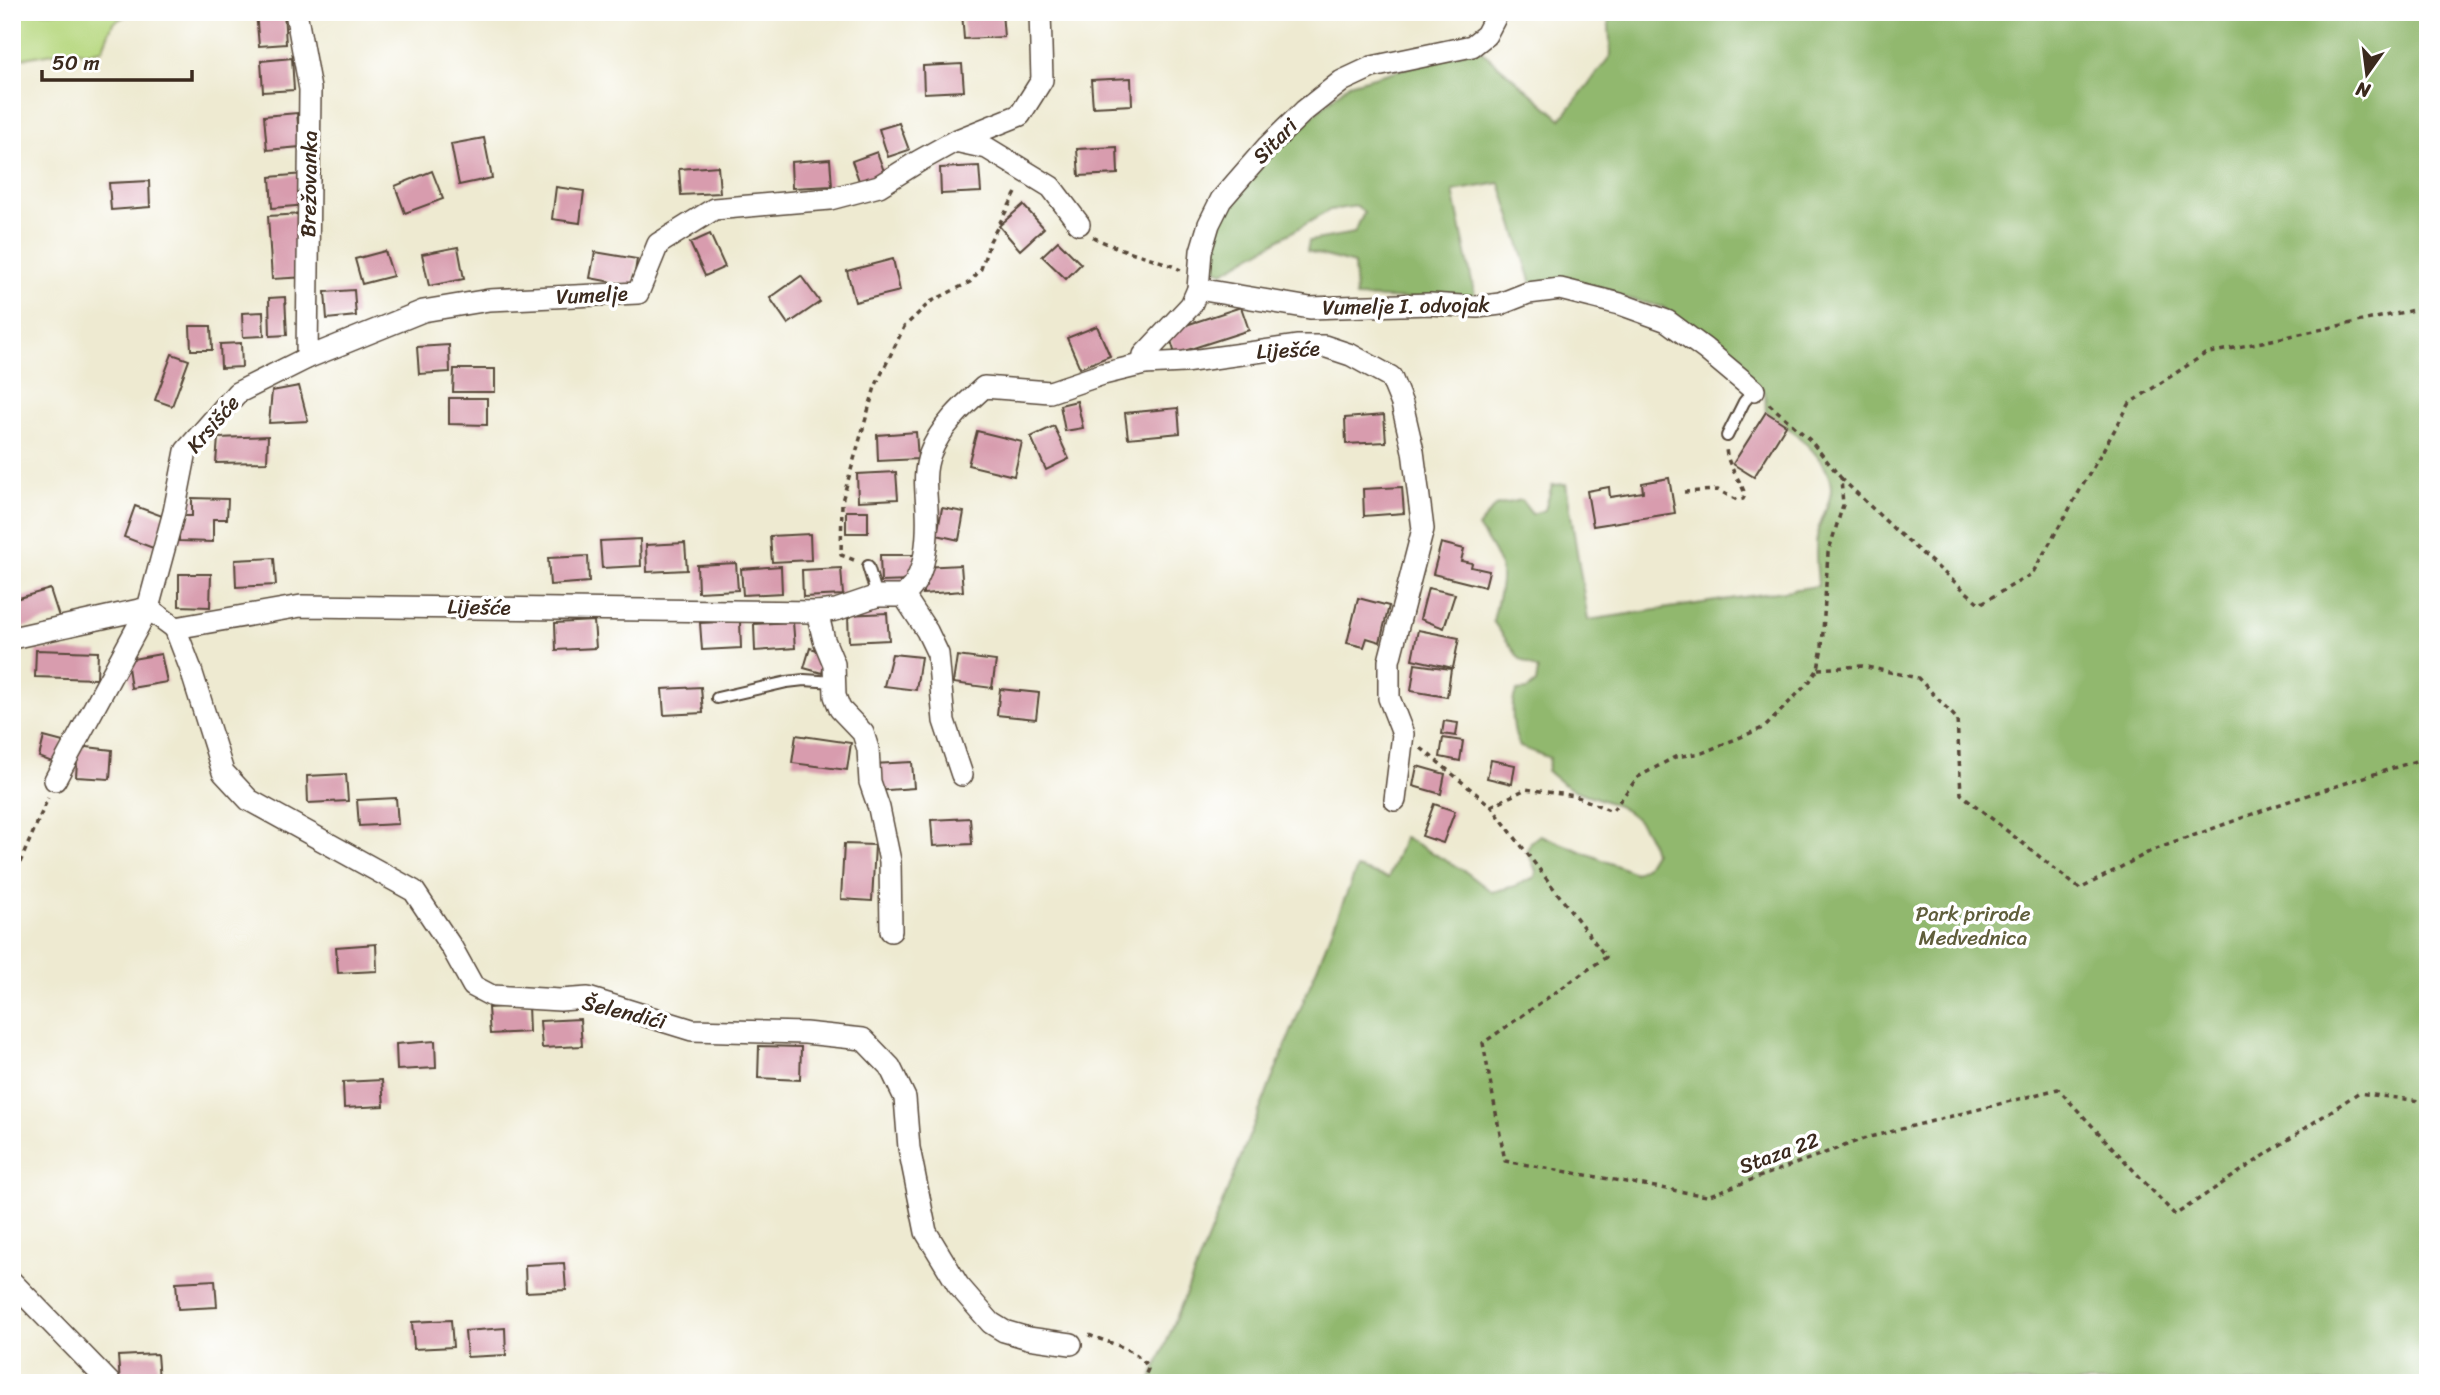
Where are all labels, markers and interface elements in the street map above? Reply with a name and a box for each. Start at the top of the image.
scale bar [42,38,192,82]
north arrow [2332,38,2402,108]
text: 50 m [52,44,100,82]
text: N [2352,72,2374,108]
street label: Sitari [1243,108,1308,173]
street label: Brežovanka [289,130,329,238]
street label: Vumelje [555,274,629,316]
street label: Vumelje I. odvojak [1322,286,1491,326]
street label: Liješće [1255,329,1321,371]
street label: Krsišće [176,386,250,462]
street label: Liješće [447,587,511,627]
park label: Park prirode Medvednica [1916,895,2031,957]
street label: Šelendići [578,983,671,1041]
street label: Staza 22 [1733,1121,1825,1185]

